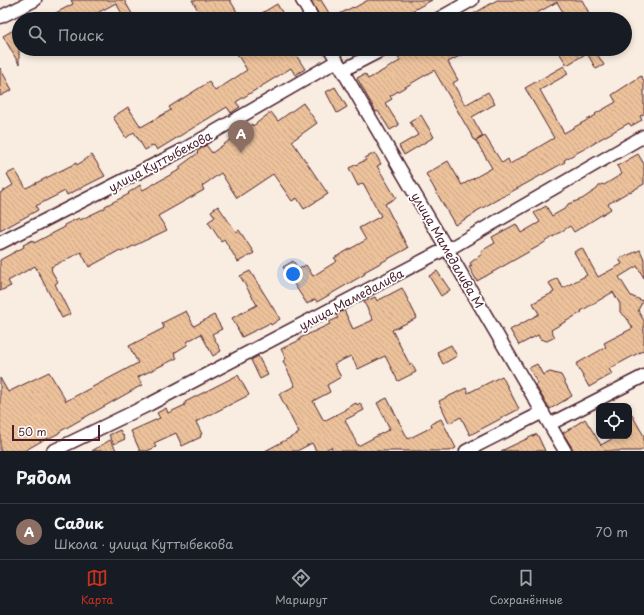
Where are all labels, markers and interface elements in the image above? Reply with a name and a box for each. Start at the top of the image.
search box [12,12,632,56]
icon: search [26,23,48,45]
text: Поиск [58,23,104,46]
pin: A [228,120,254,153]
street label: улица Куттыбекова [105,126,215,196]
street label: улица Мамедалива М [407,189,489,311]
your location [283,264,303,284]
street label: улица Мамедалива [295,264,407,334]
map controls [596,403,632,439]
button: locate [596,403,632,439]
scale bar [12,423,100,442]
text: 50 m [18,423,47,440]
text: Рядом [16,464,71,490]
text: Садик [54,511,104,534]
text: A [24,522,34,541]
text: 70 m [595,522,628,541]
text: Школа · улица Куттыбекова [54,534,233,553]
tab: Карта [81,567,113,608]
tab: Маршрут [275,567,327,608]
tab: Сохранённые [489,567,563,608]

